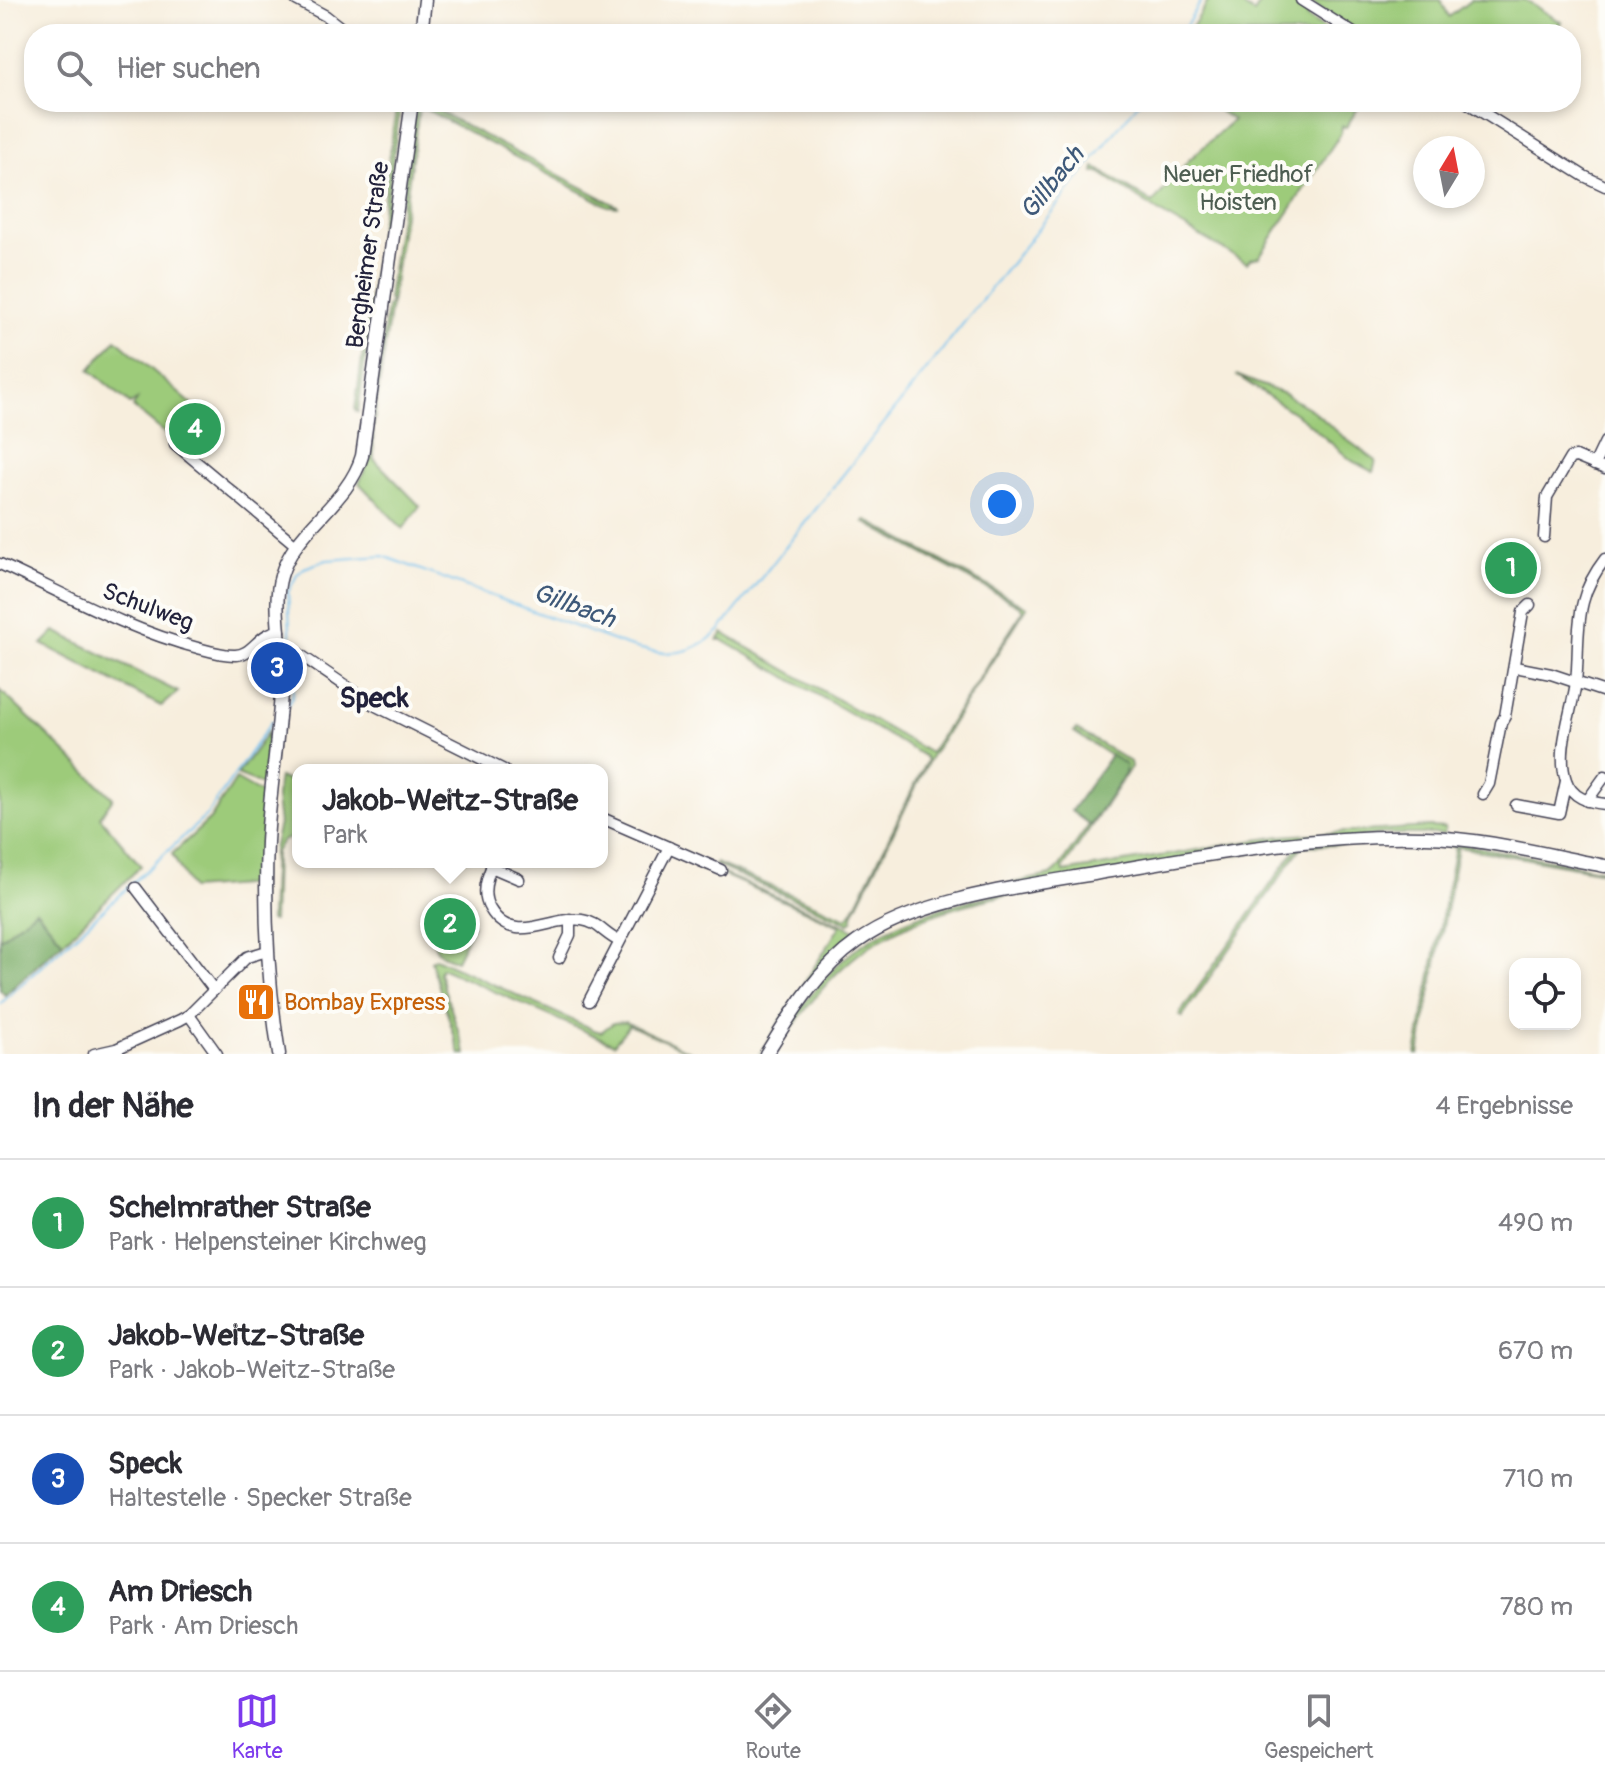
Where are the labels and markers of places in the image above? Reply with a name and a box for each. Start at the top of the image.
pin: 4 [169,399,221,459]
pin: 1 [1485,538,1537,598]
pin: 3 [251,638,303,698]
pin: 2 [424,894,476,954]
restaurant icon: Bombay Express [235,981,277,1023]
place label: Bombay Express [284,988,446,1017]

